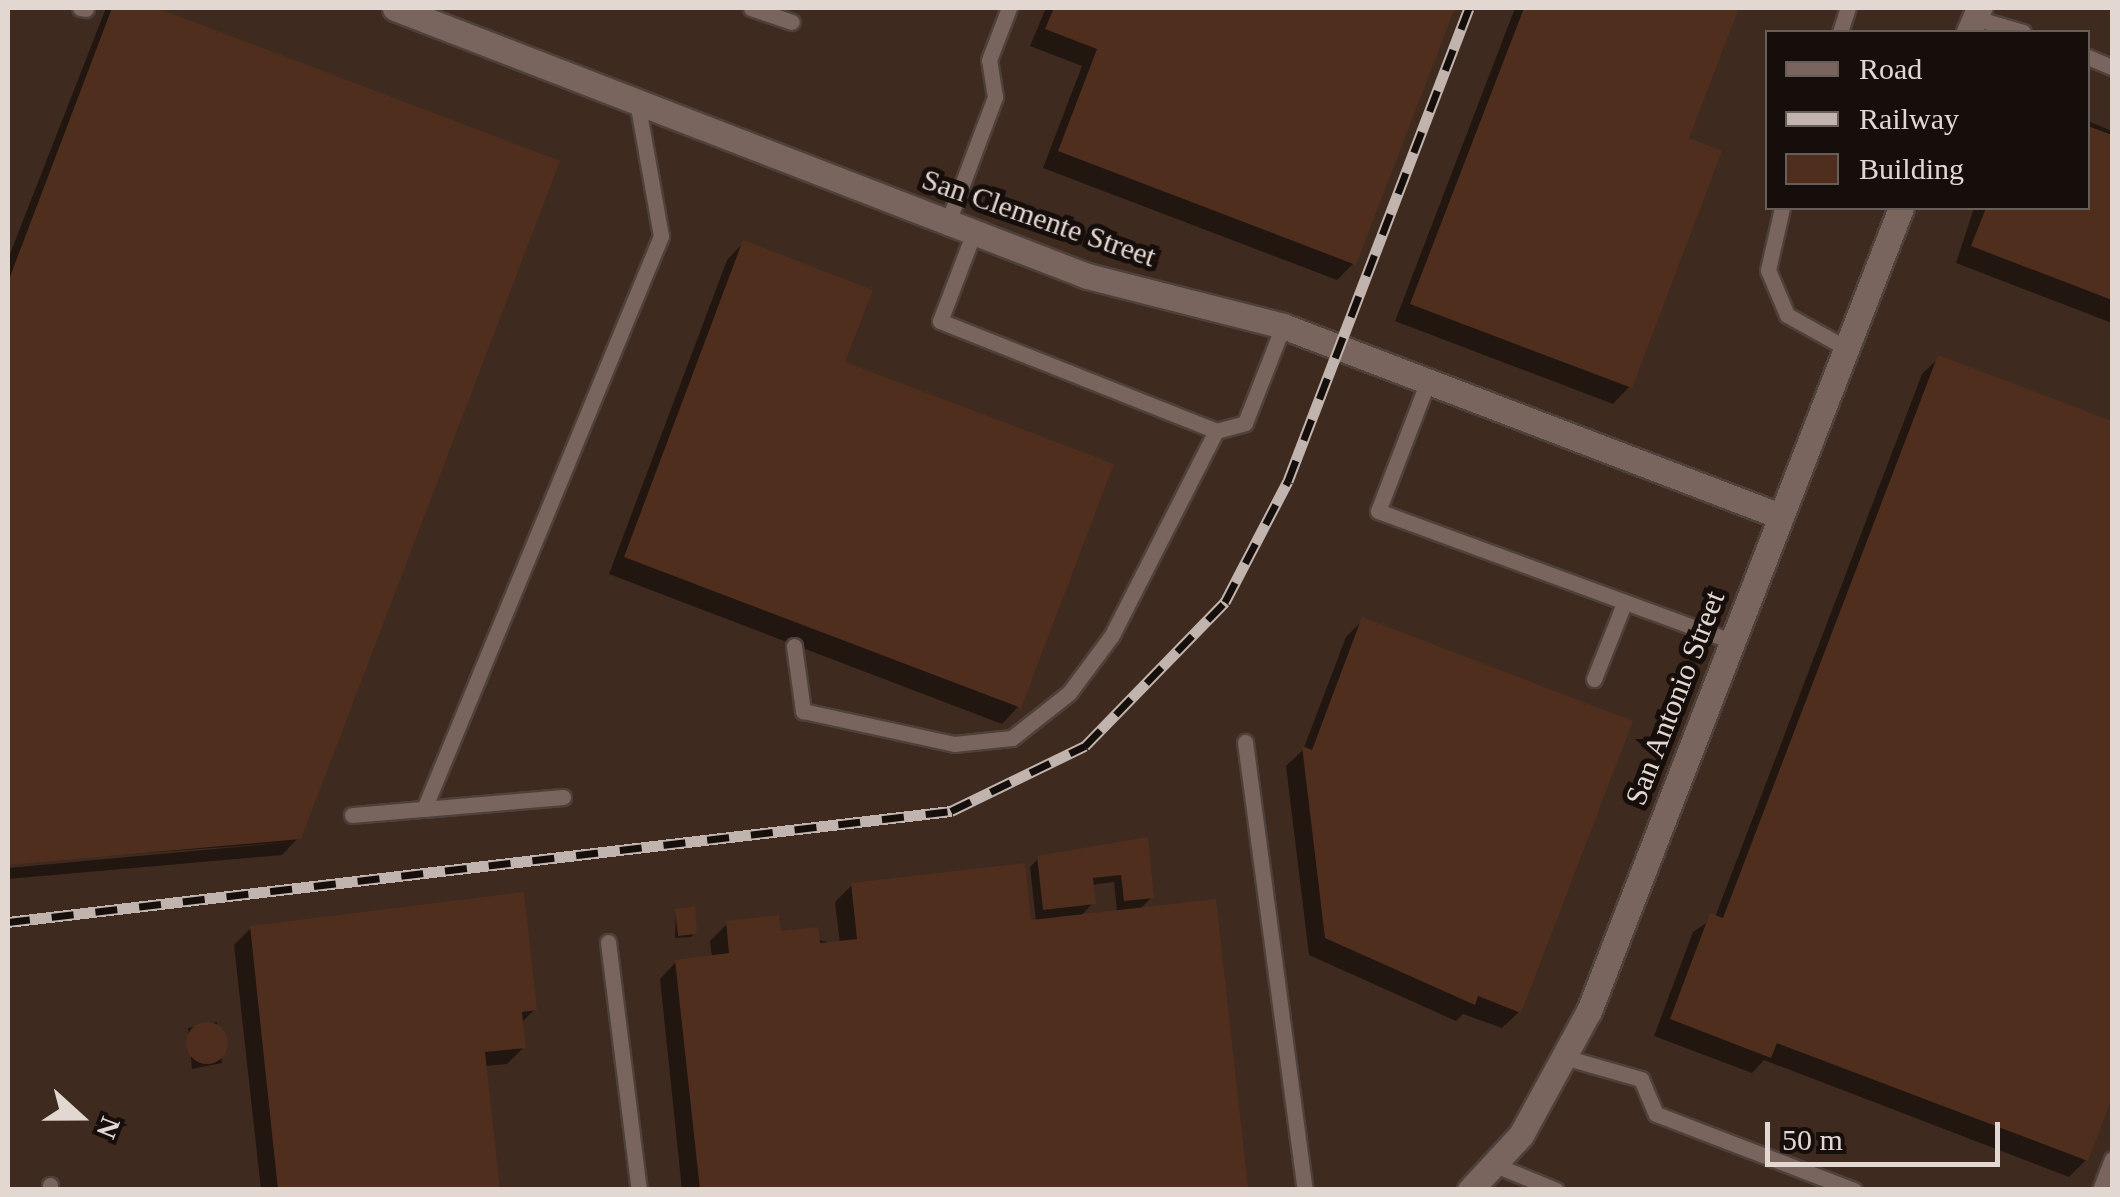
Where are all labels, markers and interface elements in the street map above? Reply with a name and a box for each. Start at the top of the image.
legend [1765,30,2090,210]
text: Road [1859,52,1922,85]
text: Railway [1859,102,1959,135]
text: Building [1859,152,1964,185]
street label: San Clemente Street [917,161,1161,275]
street label: San Antonio Street [1617,585,1733,811]
north arrow [30,1067,130,1167]
scale bar [1770,1102,2005,1164]
text: N [90,1113,127,1143]
text: 50 m [1782,1123,1843,1156]

